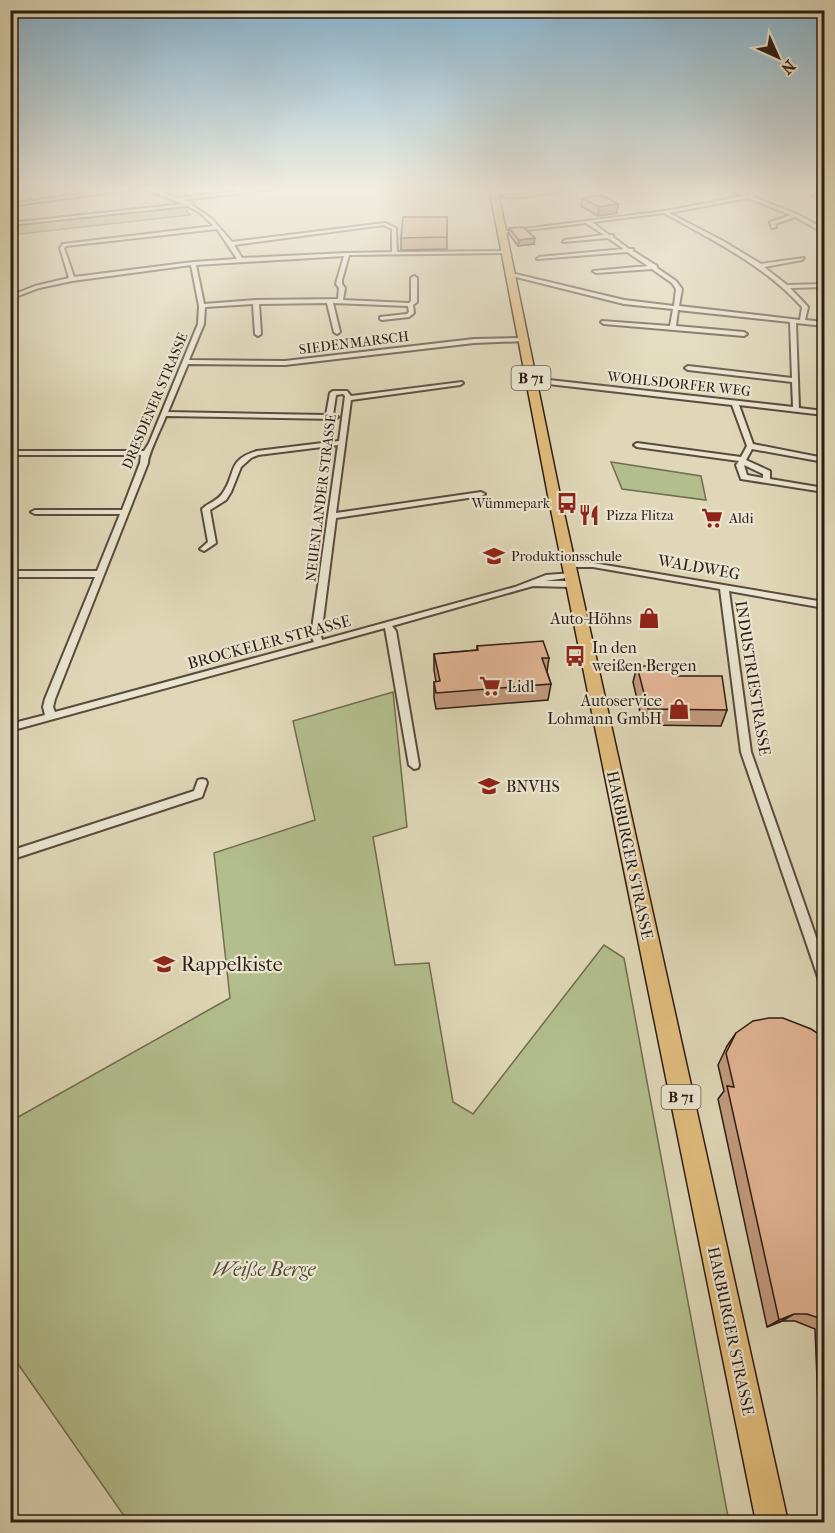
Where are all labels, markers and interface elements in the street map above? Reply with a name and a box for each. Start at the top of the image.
north arrow [748,27,808,87]
text: N [777,56,799,79]
street label: SIEDENMARSCH [298,328,410,358]
street label: DRESDENER STRASSE [119,330,192,472]
road number: B 71 [512,366,550,390]
street label: WOHLSDORFER WEG [605,368,752,400]
street label: NEUENLANDER STRASSE [302,413,340,583]
bus stop icon: Wümmepark [555,491,579,515]
place label: Wümmepark [470,495,551,512]
restaurant icon: Pizza Flitza [577,503,601,527]
supermarket icon: Aldi [700,506,724,530]
place label: Pizza Flitza [606,507,674,524]
place label: Aldi [728,510,754,527]
school or university icon: Produktionsschule [482,544,506,568]
place label: Produktionsschule [511,548,622,565]
street label: WALDWEG [655,550,742,584]
street label: INDUSTRIESTRASSE [731,599,775,757]
shop icon: Auto-Höhns [637,606,661,630]
place label: Auto-Höhns [549,609,632,628]
street label: BROCKELER STRASSE [185,611,353,673]
place label: In den weißen Bergen [591,638,697,675]
bus stop icon: In den weißen Bergen [563,644,587,668]
supermarket icon: Lidl [478,674,502,698]
place label: Lidl [507,677,535,696]
place label: Autoservice Lohmann GmbH [547,691,662,728]
shop icon: Autoservice Lohmann GmbH [667,697,691,721]
street label: HARBURGER STRASSE [603,769,657,941]
school or university icon: BNVHS [477,774,501,798]
place label: BNVHS [506,777,560,796]
school or university icon: Rappelkiste [152,952,176,976]
place label: Rappelkiste [181,953,283,976]
road number: B 71 [662,1085,700,1109]
street label: HARBURGER STRASSE [704,1245,758,1417]
park label: Weiße Berge [212,1258,317,1281]

